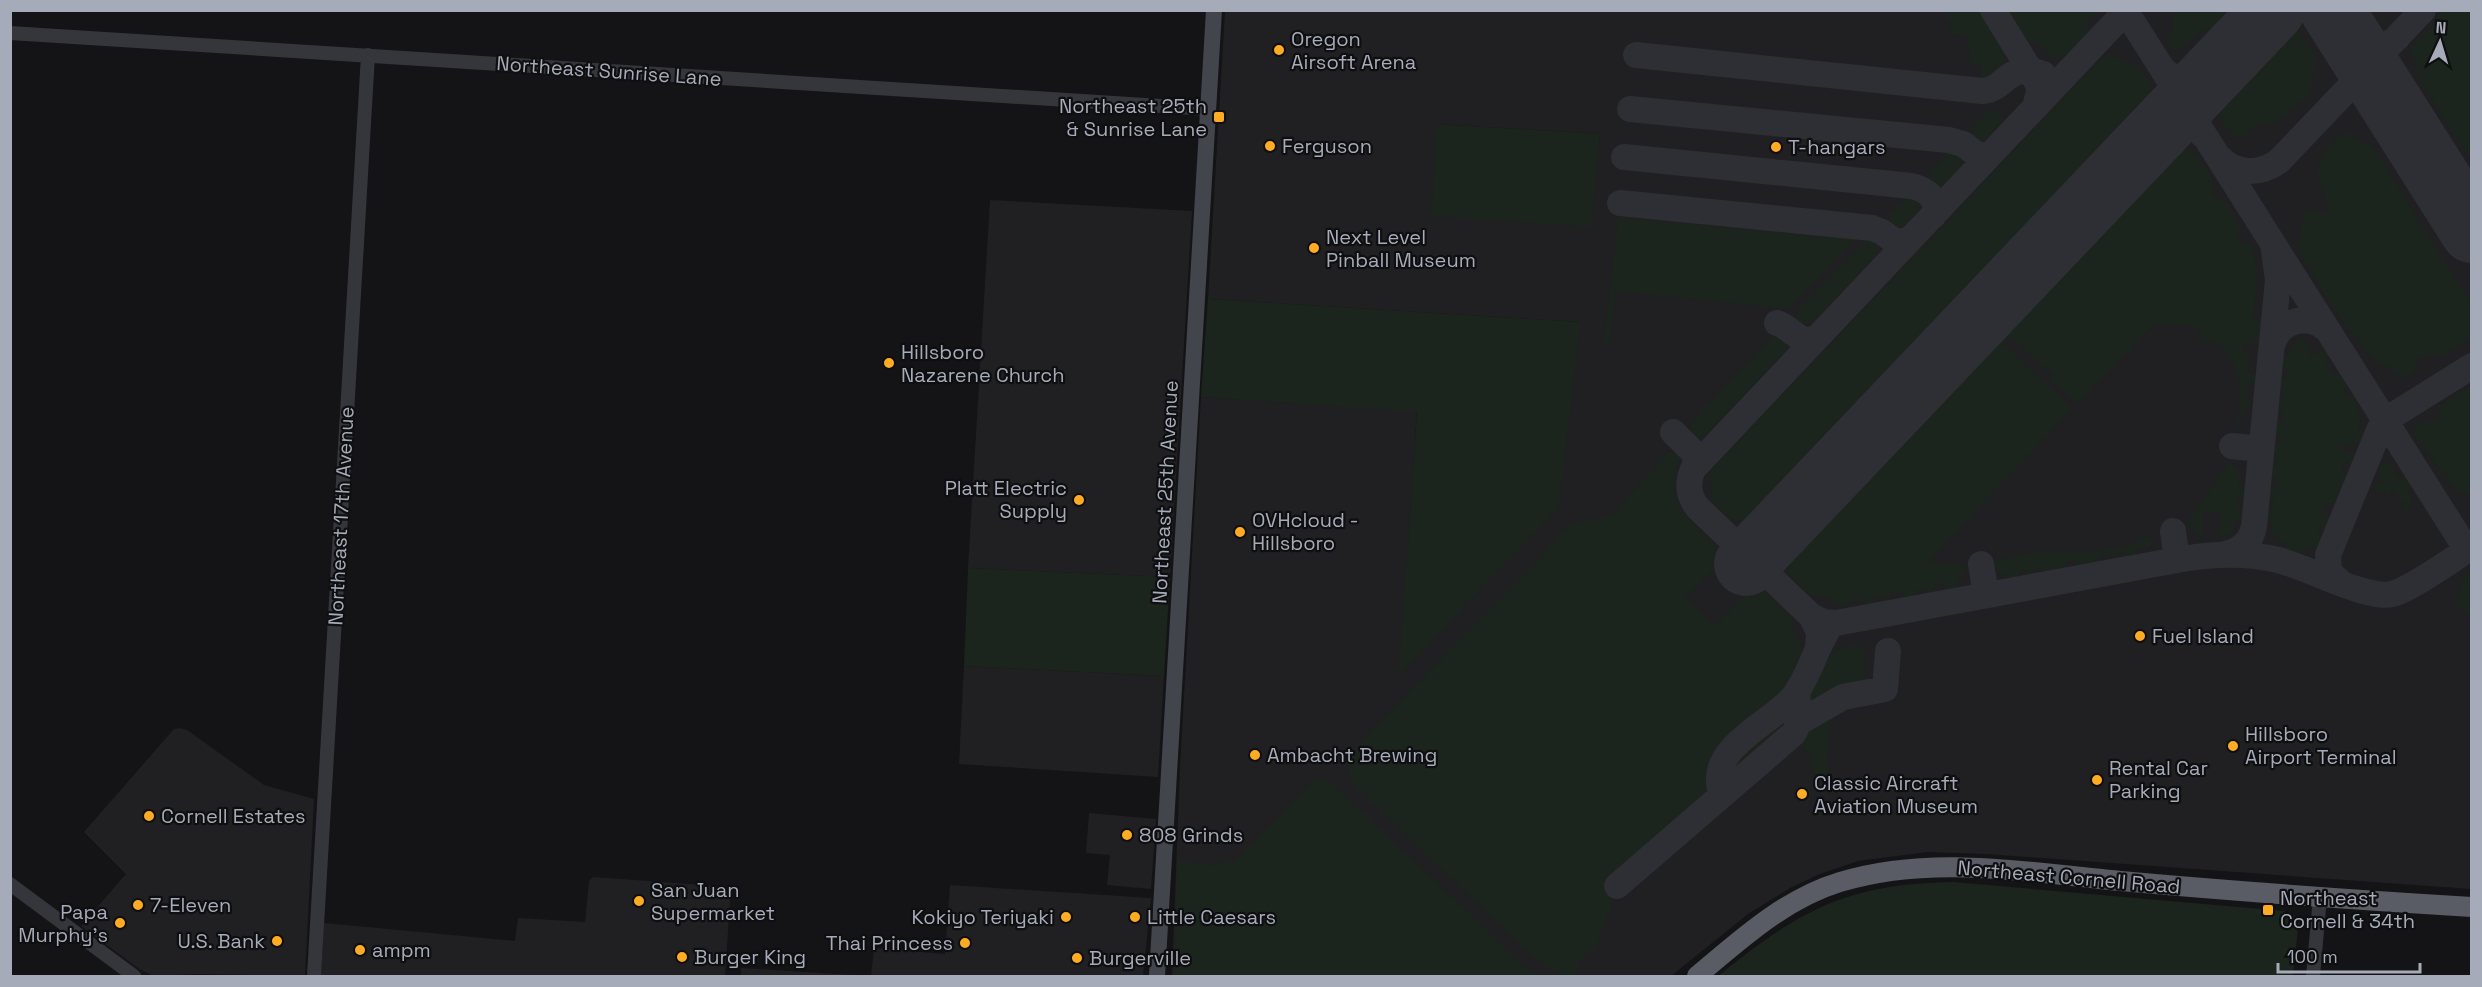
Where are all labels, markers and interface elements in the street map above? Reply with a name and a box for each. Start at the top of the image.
north arrow [2410,12,2470,72]
text: N [2435,17,2447,38]
place label: Oregon Airsoft Arena [1291,26,1416,75]
marker: Oregon Airsoft Arena [1272,43,1286,57]
street label: Northeast Sunrise Lane [495,50,723,92]
place label: Northeast 25th & Sunrise Lane [1059,93,1207,142]
marker: Northeast 25th & Sunrise Lane [1212,110,1226,124]
place label: Ferguson [1282,133,1372,159]
place label: T-hangars [1788,134,1885,160]
marker: Ferguson [1263,139,1277,153]
marker: T-hangars [1769,140,1783,154]
place label: Next Level Pinball Museum [1326,224,1476,273]
marker: Next Level Pinball Museum [1307,241,1321,255]
place label: Hillsboro Nazarene Church [901,339,1064,388]
marker: Hillsboro Nazarene Church [882,356,896,370]
street label: Northeast 25th Avenue [1146,380,1184,604]
street label: Northeast 17th Avenue [322,406,360,626]
place label: Platt Electric Supply [945,475,1067,524]
marker: Platt Electric Supply [1072,493,1086,507]
place label: OVHcloud - Hillsboro [1252,507,1359,556]
marker: OVHcloud - Hillsboro [1233,525,1247,539]
place label: Fuel Island [2152,623,2254,649]
marker: Fuel Island [2133,629,2147,643]
place label: Hillsboro Airport Terminal [2245,721,2397,770]
marker: Hillsboro Airport Terminal [2226,739,2240,753]
place label: Ambacht Brewing [1267,742,1437,768]
marker: Ambacht Brewing [1248,748,1262,762]
place label: Rental Car Parking [2109,755,2208,804]
place label: Classic Aircraft Aviation Museum [1814,770,1978,819]
marker: Rental Car Parking [2090,773,2104,787]
marker: Classic Aircraft Aviation Museum [1795,787,1809,801]
place label: Cornell Estates [161,803,306,829]
marker: Cornell Estates [142,809,156,823]
place label: 808 Grinds [1139,822,1243,848]
marker: 808 Grinds [1120,828,1134,842]
street label: Northeast Cornell Road [1957,854,2181,900]
place label: San Juan Supermarket [651,877,775,926]
place label: Northeast Cornell & 34th [2280,885,2415,934]
place label: 7-Eleven [150,892,231,918]
marker: San Juan Supermarket [632,894,646,908]
marker: 7-Eleven [131,898,145,912]
place label: Papa Murphy's [18,899,108,948]
marker: Northeast Cornell & 34th [2261,903,2275,917]
place label: Kokiyo Teriyaki [912,904,1054,930]
place label: Little Caesars [1147,904,1276,930]
marker: Kokiyo Teriyaki [1059,910,1073,924]
marker: Little Caesars [1128,910,1142,924]
marker: Papa Murphy's [113,916,127,930]
place label: U.S. Bank [177,928,265,954]
place label: Thai Princess [826,930,953,956]
marker: U.S. Bank [270,934,284,948]
marker: Thai Princess [958,936,972,950]
scale bar [2278,936,2420,974]
place label: ampm [372,937,431,963]
marker: ampm [353,943,367,957]
place label: Burger King [694,944,806,970]
place label: Burgerville [1089,945,1191,971]
text: 100 m [2287,945,2338,968]
marker: Burger King [675,950,689,964]
marker: Burgerville [1070,951,1084,965]

